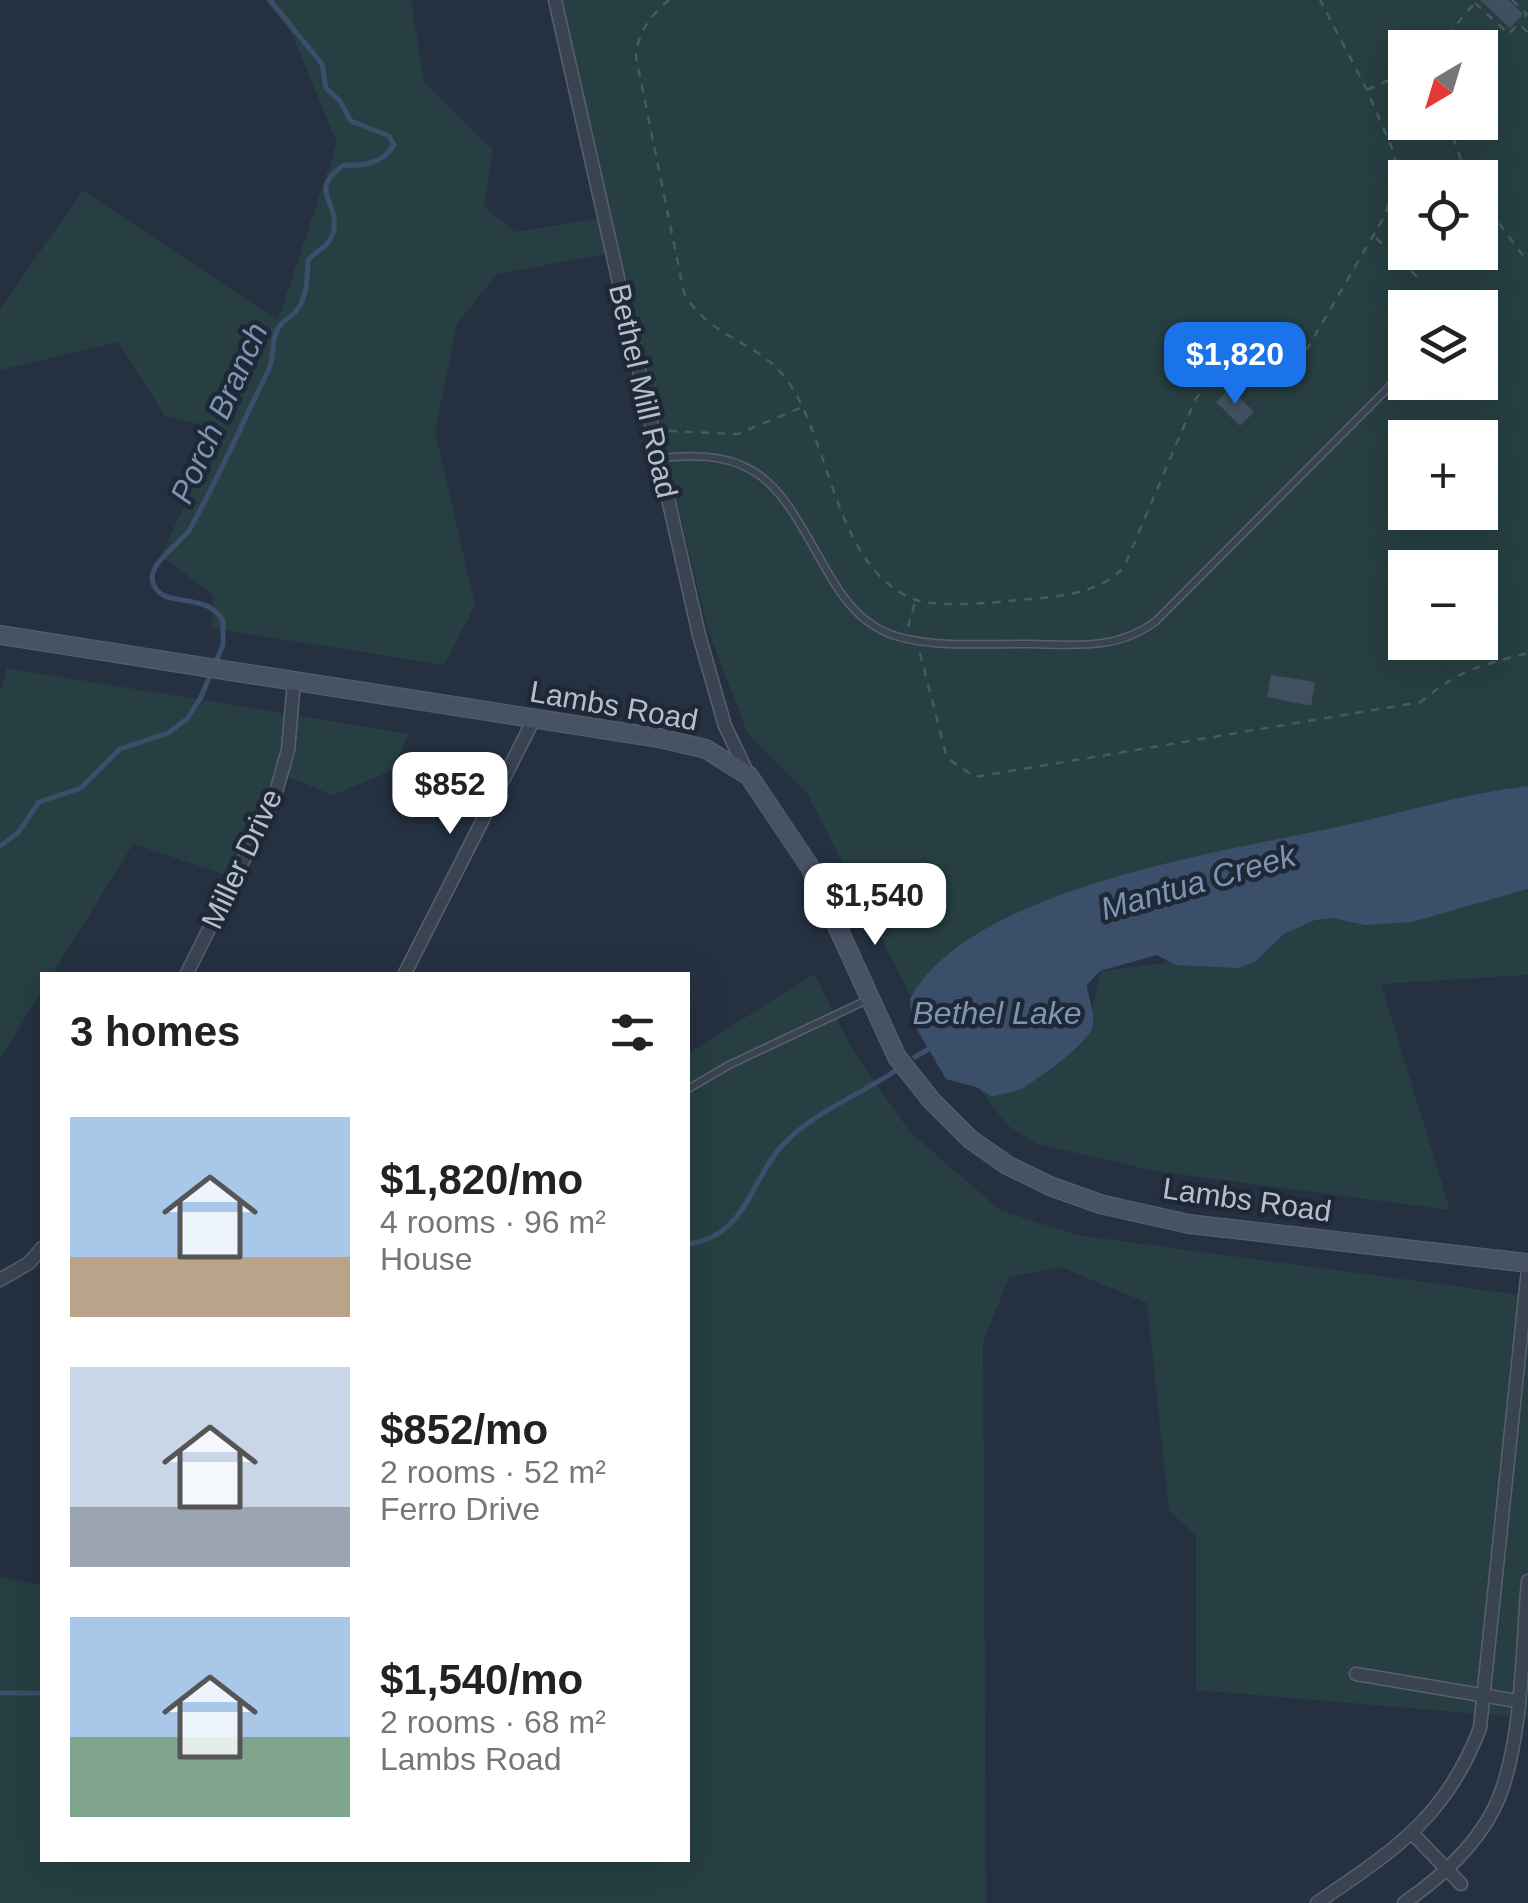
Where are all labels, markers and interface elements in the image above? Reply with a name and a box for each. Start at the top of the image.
north arrow [1388,30,1498,140]
map controls [1388,30,1498,660]
button: locate [1388,160,1498,270]
street label: Bethel Mill Road [603,281,684,501]
button: layers [1388,290,1498,400]
water label: Porch Branch [163,317,275,509]
pin: $1,820 [1154,322,1316,407]
text: $1,820 [1186,336,1284,372]
button: + [1388,420,1498,530]
button: − [1388,550,1498,660]
street label: Lambs Road [527,674,701,737]
pin: $852 [391,752,509,837]
text: $852 [414,766,486,802]
street label: Miller Drive [195,784,288,934]
water label: Mantua Creek [1096,836,1301,927]
pin: $1,540 [794,863,956,948]
text: $1,540 [826,877,924,913]
water label: Bethel Lake [912,995,1082,1031]
icon: filters [605,1005,660,1060]
text: 3 homes [70,1008,240,1055]
text: $1,820/mo [380,1156,583,1203]
icon: home [150,1157,270,1277]
street label: Lambs Road [1161,1171,1334,1228]
text: 4 rooms · 96 m² [380,1204,606,1240]
text: House [380,1241,473,1277]
text: $852/mo [380,1406,548,1453]
icon: home [150,1407,270,1527]
text: 2 rooms · 52 m² [380,1454,606,1490]
text: Ferro Drive [380,1491,540,1527]
text: $1,540/mo [380,1656,583,1703]
icon: home [150,1657,270,1777]
text: 2 rooms · 68 m² [380,1704,606,1740]
text: Lambs Road [380,1741,561,1777]

